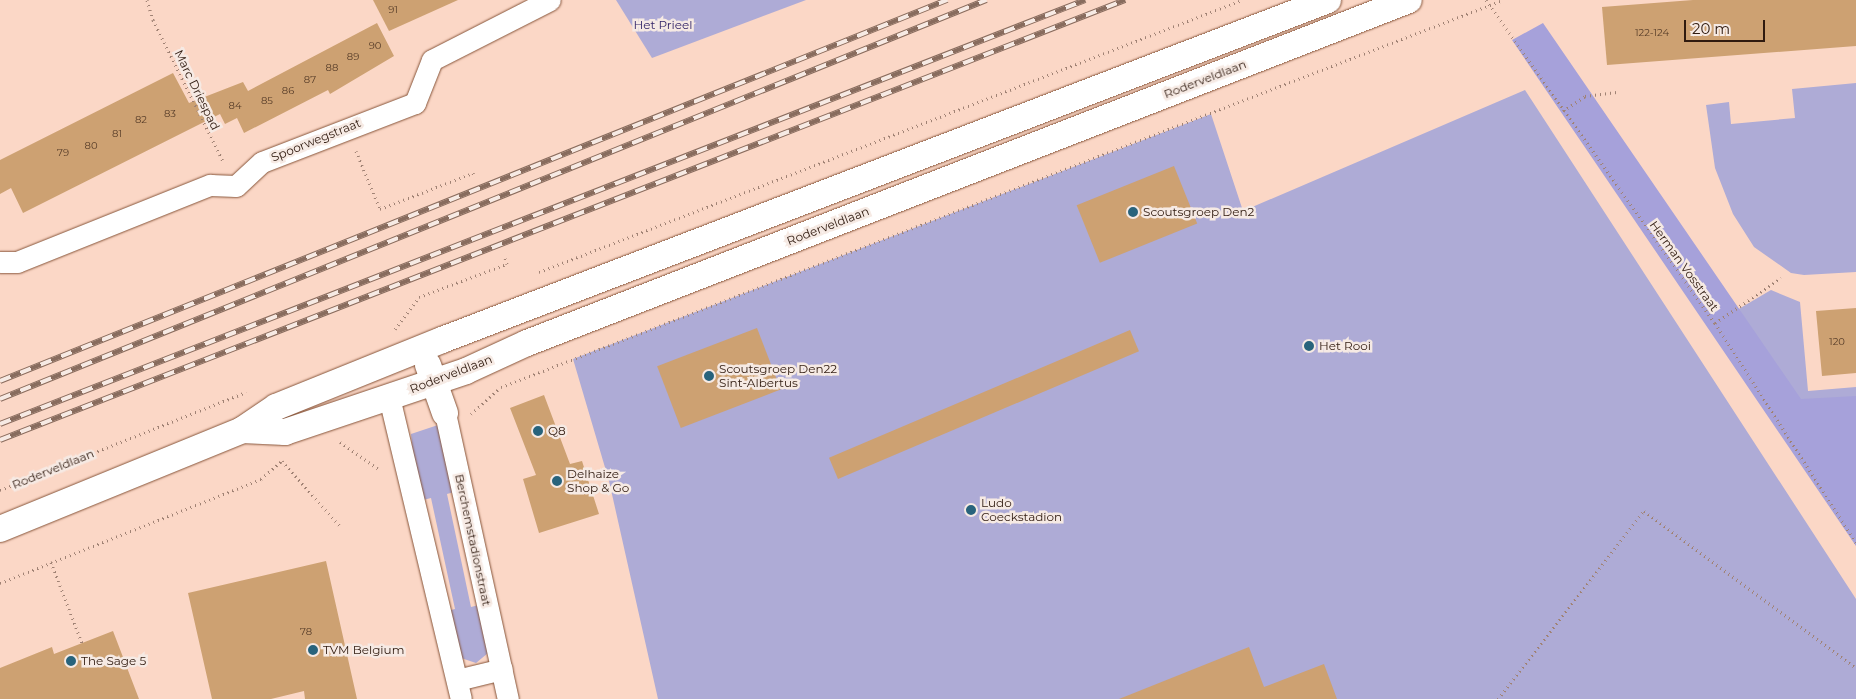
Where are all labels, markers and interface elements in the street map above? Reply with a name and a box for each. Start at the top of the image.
house number: 91 [388,4,398,16]
scale bar [1686,10,1767,42]
park label: Het Prieel [633,18,693,32]
text: 20 m [1692,19,1730,38]
house number: 122-124 [1635,27,1669,39]
house number: 90 [369,40,381,52]
street label: Marc Driespad [171,48,223,132]
house number: 89 [347,51,359,63]
street label: Roderveldlaan [1162,57,1248,101]
house number: 88 [326,62,338,74]
house number: 87 [304,74,316,86]
house number: 86 [282,85,294,97]
house number: 85 [261,95,273,107]
house number: 84 [229,100,241,112]
house number: 83 [164,108,176,120]
house number: 82 [135,114,147,126]
street label: Spoorwegstraat [269,115,363,165]
house number: 81 [112,128,122,140]
house number: 80 [85,140,97,152]
house number: 79 [57,147,69,159]
street label: Roderveldlaan [785,204,871,248]
place label: Scoutsgroep Den2 [1143,205,1254,219]
marker: Scoutsgroep Den2 [1127,206,1139,218]
street label: Herman Vosstraat [1646,218,1722,314]
house number: 120 [1829,336,1845,348]
place label: Het Rooi [1319,339,1371,353]
marker: Het Rooi [1303,340,1315,352]
street label: Roderveldlaan [408,352,494,396]
place label: Scoutsgroep Den22 Sint-Albertus [719,362,837,390]
marker: Scoutsgroep Den22 Sint-Albertus [703,370,715,382]
place label: Q8 [548,424,566,438]
marker: Q8 [532,425,544,437]
street label: Roderveldlaan [10,446,96,492]
place label: Delhaize Shop & Go [567,467,629,495]
street label: Berchemstadionstraat [452,473,494,607]
marker: Delhaize Shop & Go [551,475,563,487]
place label: Ludo Coeckstadion [981,496,1062,524]
marker: Ludo Coeckstadion [965,504,977,516]
house number: 78 [300,626,312,638]
place label: TVM Belgium [323,643,404,657]
marker: TVM Belgium [307,644,319,656]
place label: The Sage 5 [81,654,146,668]
marker: The Sage 5 [65,655,77,667]

